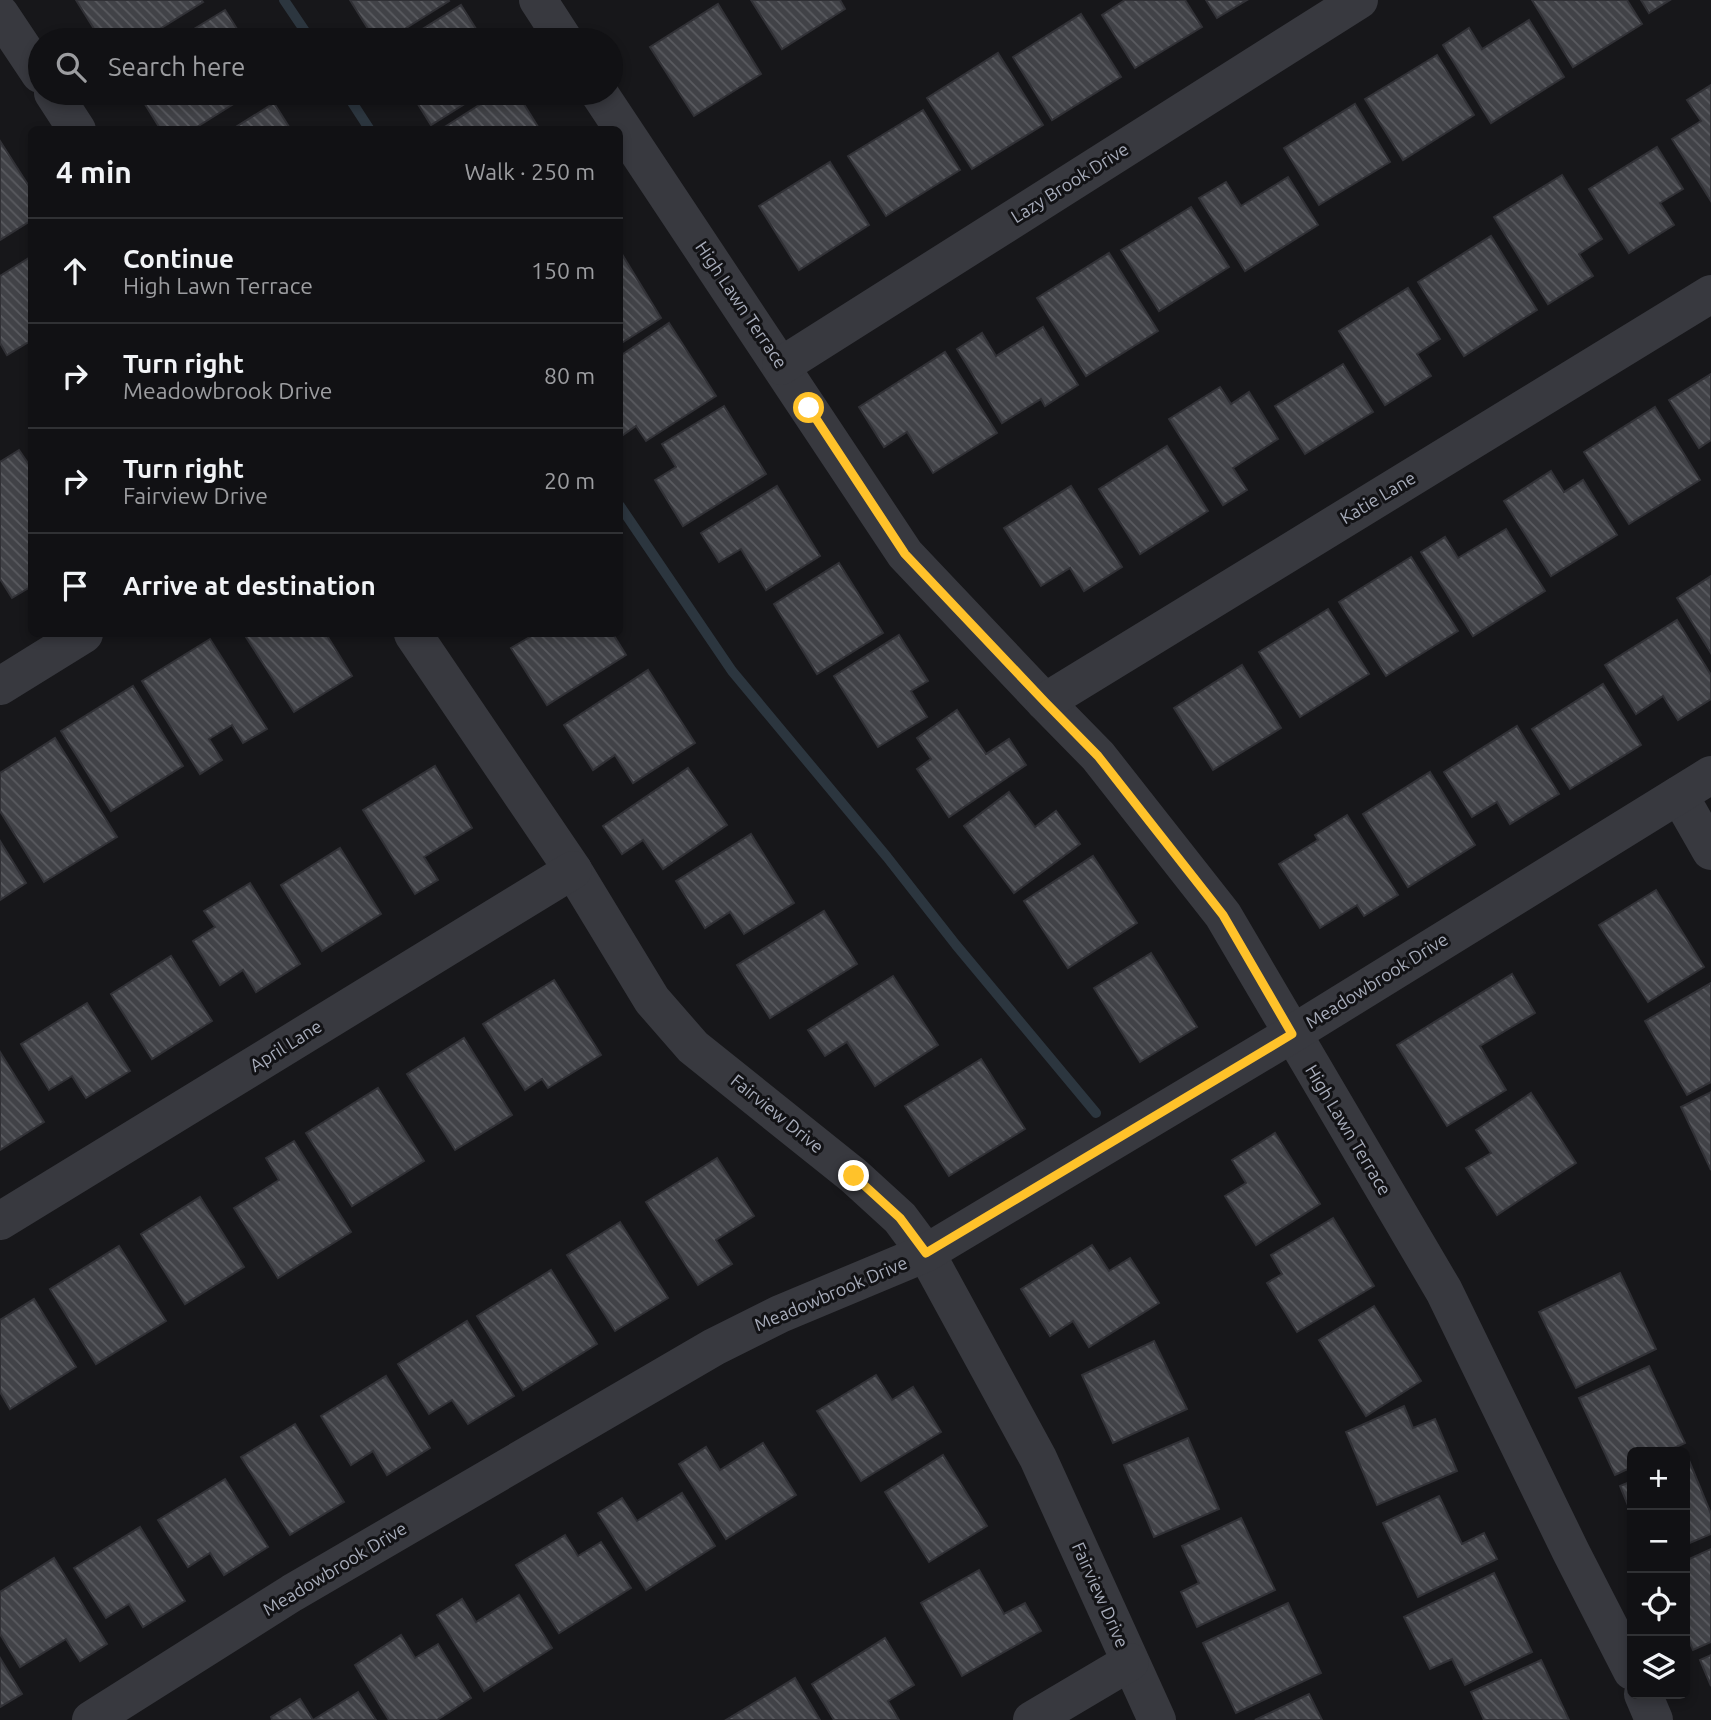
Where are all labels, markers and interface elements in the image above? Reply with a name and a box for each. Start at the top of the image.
search box [28,28,623,105]
icon: search [52,48,90,86]
text: Search here [108,52,245,81]
street label: Lazy Brook Drive [1007,138,1132,226]
text: 4 min [56,155,132,189]
text: Walk · 250 m [464,159,595,184]
street label: High Lawn Terrace [692,237,792,372]
text: Continue [123,244,234,273]
icon: ahead [56,252,94,290]
text: 150 m [531,258,595,283]
text: High Lawn Terrace [123,273,313,298]
text: Turn right [123,349,244,378]
icon: right [56,357,94,395]
text: 80 m [544,363,595,388]
text: Meadowbrook Drive [123,378,333,403]
route start [793,392,824,423]
text: Turn right [123,454,244,483]
icon: right [56,462,94,500]
street label: Katie Lane [1336,467,1419,527]
text: 20 m [544,468,595,493]
text: Fairview Drive [123,483,268,508]
icon: arrive [56,567,94,605]
text: Arrive at destination [123,571,376,600]
street label: Meadowbrook Drive [1302,928,1451,1032]
street label: April Lane [246,1015,325,1075]
street label: High Lawn Terrace [1302,1061,1396,1198]
street label: Fairview Drive [727,1070,828,1157]
route end [838,1160,869,1191]
street label: Meadowbrook Drive [751,1252,910,1334]
map controls [1627,1447,1690,1699]
button: + [1627,1447,1690,1510]
button: − [1627,1510,1690,1573]
street label: Meadowbrook Drive [259,1517,410,1619]
street label: Fairview Drive [1069,1539,1133,1650]
button: locate [1627,1573,1690,1636]
button: layers [1627,1636,1690,1699]

